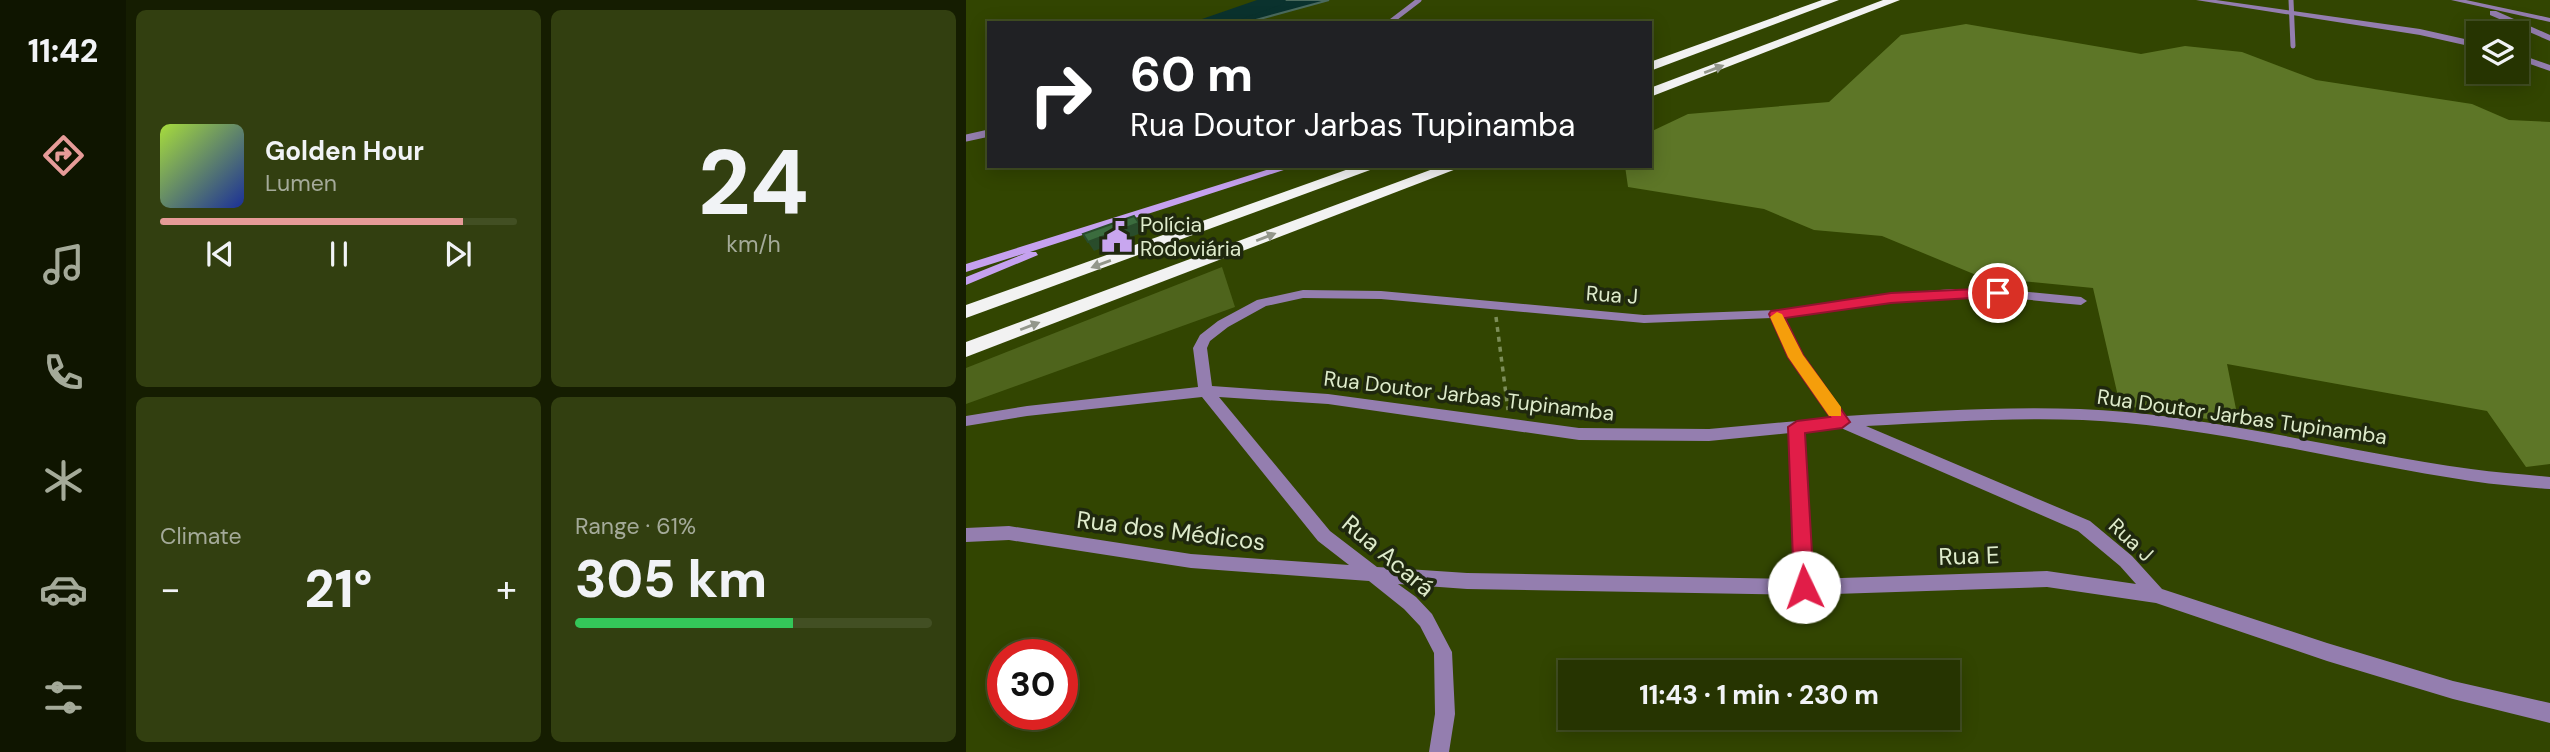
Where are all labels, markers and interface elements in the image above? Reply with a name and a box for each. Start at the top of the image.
map controls [2466,21,2529,84]
button: layers [2466,21,2529,84]
text: 11:42 [28,30,98,72]
text: 60 m [1130,42,1253,106]
icon: right [1015,49,1106,140]
one-way arrow [1704,63,1725,74]
text: Rua Doutor Jarbas Tupinamba [1130,104,1575,146]
text: 24 [698,124,809,242]
icon: directions [39,131,88,180]
text: Golden Hour [265,134,424,168]
text: Lumen [265,168,337,198]
place label: Polícia Rodoviária [1140,211,1241,263]
public building icon: Polícia Rodoviária [1100,220,1134,254]
text: km/h [726,229,781,259]
one-way arrow [1255,232,1276,243]
icon: previous [201,235,239,273]
icon: pause [320,235,358,273]
icon: next [439,235,477,273]
icon: music [39,240,88,289]
one-way arrow [1090,258,1111,269]
pin [1968,263,2028,323]
icon: arrive [1979,274,2017,312]
street label: Rua J [1585,279,1639,311]
one-way arrow [1019,320,1040,331]
icon: phone [39,348,88,397]
street label: Rua Doutor Jarbas Tupinamba [1322,364,1616,428]
street label: Rua Doutor Jarbas Tupinamba [2095,383,2389,451]
icon: climate [39,456,88,505]
street label: Rua dos Médicos [1075,504,1267,557]
street label: Rua Acará [1336,508,1441,603]
text: Range · 61% [575,511,696,541]
street label: Rua J [2102,512,2160,568]
text: Climate [160,521,242,551]
street label: Rua E [1938,539,2000,572]
text: 305 km [575,545,767,613]
position arrow [1767,550,1841,624]
text: 21° [304,555,373,623]
text: − [160,564,181,614]
text: + [496,564,517,614]
icon: car [39,565,88,614]
speed limit sign: 30 [987,639,1078,730]
icon: filters [39,673,88,722]
text: 11:43 · 1 min · 230 m [1639,678,1879,712]

